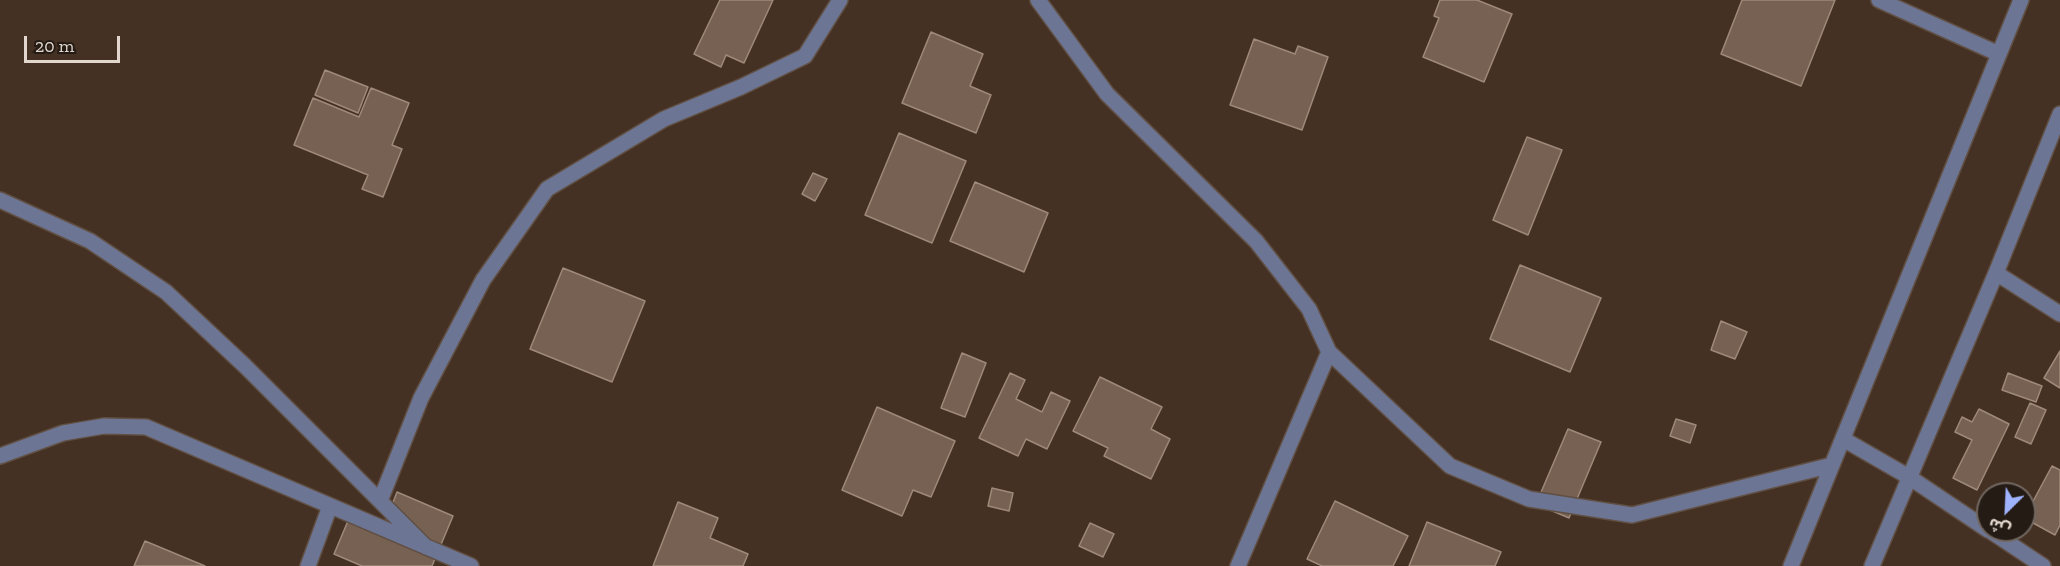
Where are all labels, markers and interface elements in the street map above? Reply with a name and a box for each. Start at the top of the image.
scale bar [27,24,123,62]
text: 20 m [35,35,74,57]
north arrow [1976,482,2036,542]
text: ش [1985,514,2013,540]

